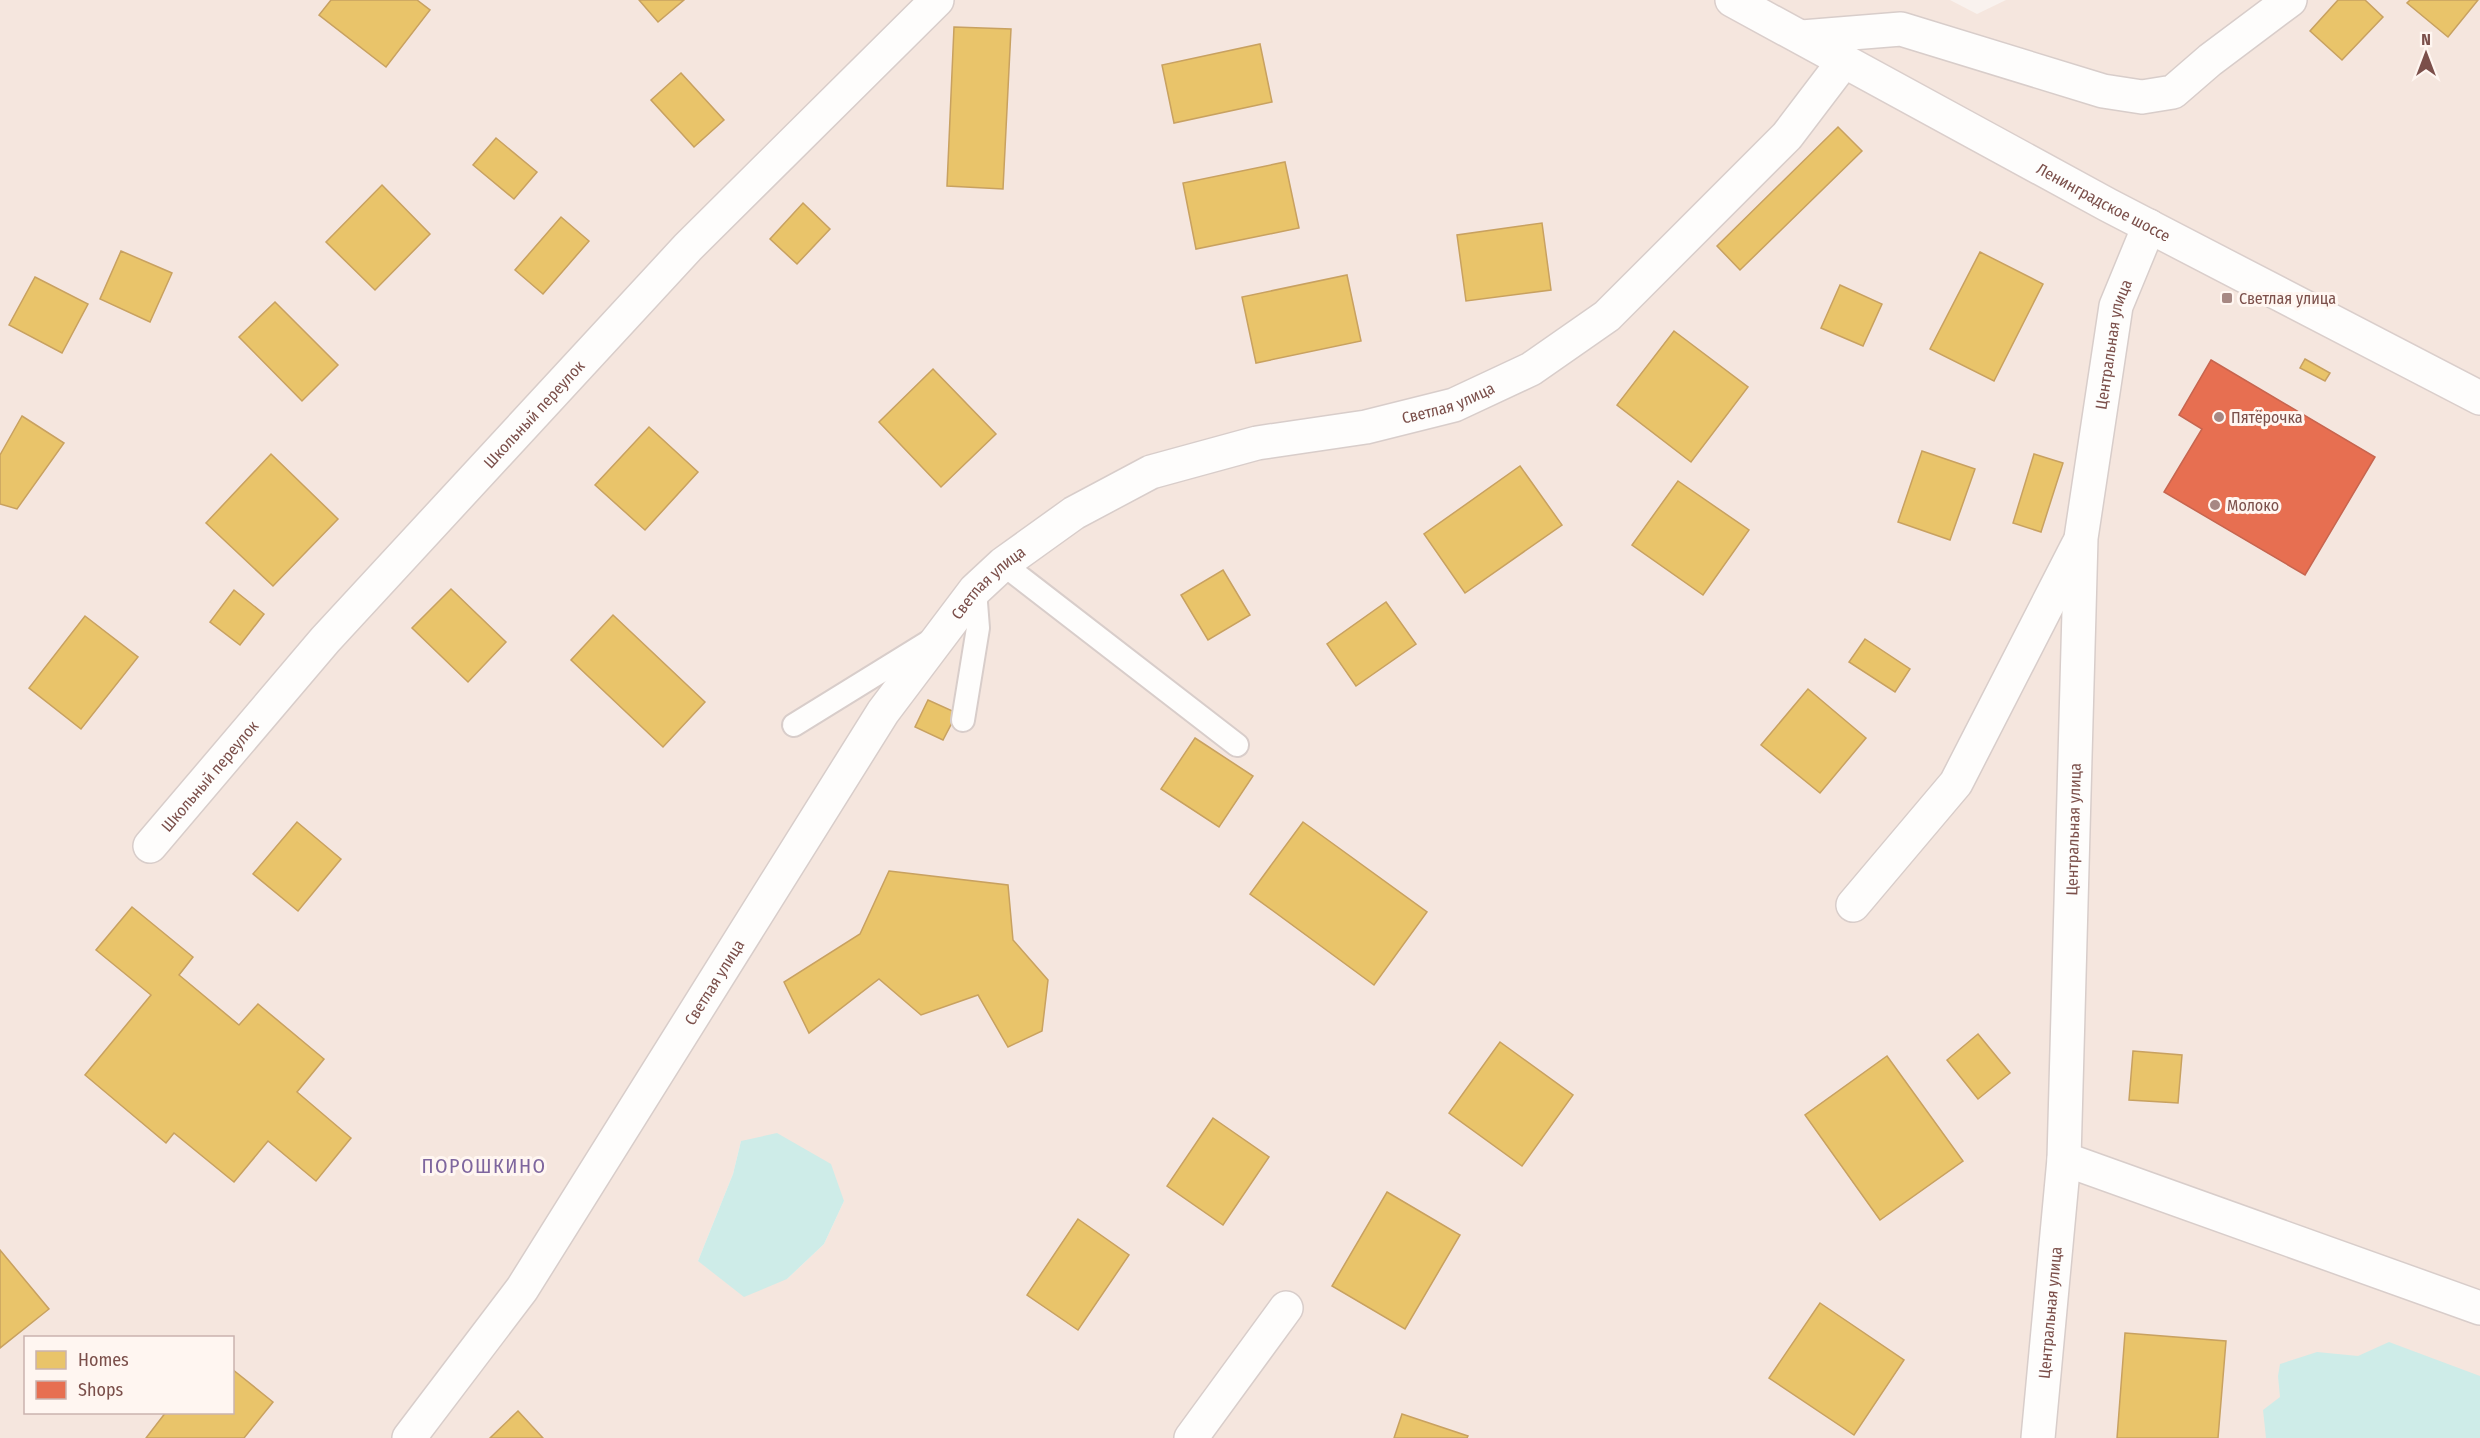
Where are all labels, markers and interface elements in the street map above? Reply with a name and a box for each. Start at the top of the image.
north arrow [2396,24,2456,84]
text: N [2421,30,2431,49]
street label: Ленинградское шоссе [2034,159,2174,245]
street label: Центральная улица [2091,276,2136,411]
place label: Светлая улица [2239,289,2336,308]
marker: Светлая улица [2220,291,2234,305]
street label: Школьный переулок [479,356,589,472]
street label: Светлая улица [1400,378,1498,427]
place label: Пятёрочка [2231,408,2303,427]
marker: Пятёрочка [2212,410,2226,424]
place label: Молоко [2227,496,2279,515]
marker: Молоко [2208,498,2222,512]
street label: Светлая улица [947,542,1029,623]
street label: Школьный переулок [157,716,262,835]
street label: Центральная улица [2062,763,2084,896]
street label: Светлая улица [680,936,748,1028]
district label: ПОРОШКИНО [421,1154,547,1178]
street label: Центральная улица [2034,1245,2065,1379]
legend [24,1336,234,1414]
text: Homes [78,1349,129,1371]
text: Shops [78,1379,123,1401]

